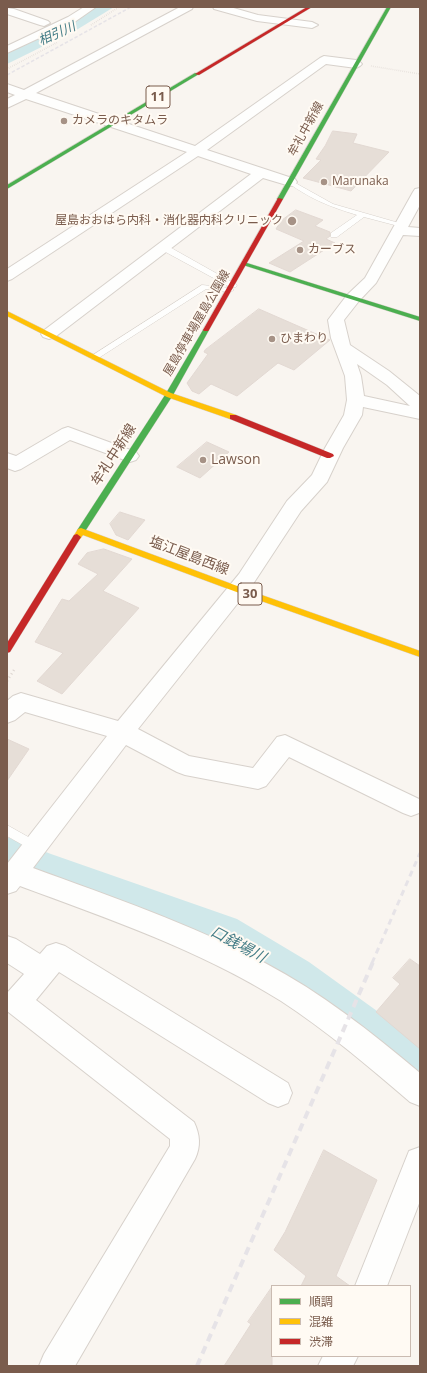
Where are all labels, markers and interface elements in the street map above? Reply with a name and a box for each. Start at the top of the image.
water label: 相引川 [36,19,78,49]
road number: 11 [146,86,170,108]
street label: 牟礼中新線 [285,99,327,159]
place label: カメラのキタムラ [72,114,168,128]
marker: カメラのキタムラ [59,116,69,126]
place label: Marunaka [332,175,389,189]
marker: Marunaka [319,177,329,187]
place label: 屋島おおはら内科・消化器内科クリニック [55,214,283,228]
marker: 屋島おおはら内科・消化器内科クリニック [286,215,298,227]
place label: カーブス [308,243,356,257]
marker: カーブス [295,245,305,255]
street label: 屋島停車場屋島公園線 [161,267,233,379]
place label: ひまわり [280,332,328,346]
marker: ひまわり [267,334,277,344]
street label: 牟礼中新線 [88,421,140,489]
place label: Lawson [211,452,261,468]
marker: Lawson [198,455,208,465]
street label: 塩江屋島西線 [147,533,231,579]
road number: 30 [238,583,262,605]
water label: 口銭場川 [207,923,269,967]
legend [271,1285,411,1357]
text: 順調 [309,1293,333,1310]
text: 混雑 [309,1313,333,1330]
text: 渋滞 [309,1333,333,1350]

